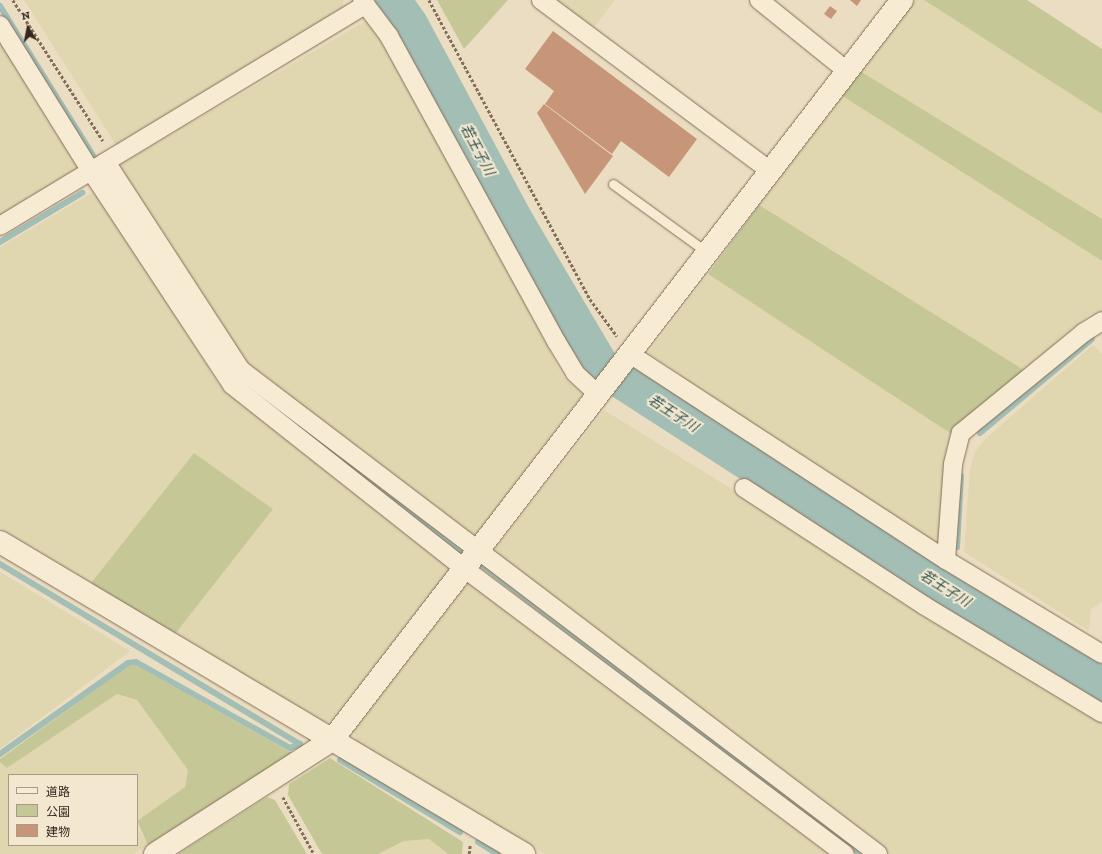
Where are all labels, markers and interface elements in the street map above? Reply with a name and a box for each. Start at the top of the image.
north arrow [8,8,48,48]
text: N [21,9,31,23]
water label: 若王子川 [456,121,498,179]
water label: 若王子川 [645,392,701,436]
water label: 若王子川 [917,567,973,611]
legend [8,774,138,846]
text: 道路 [46,785,70,799]
text: 公園 [46,805,70,819]
text: 建物 [46,825,70,839]

